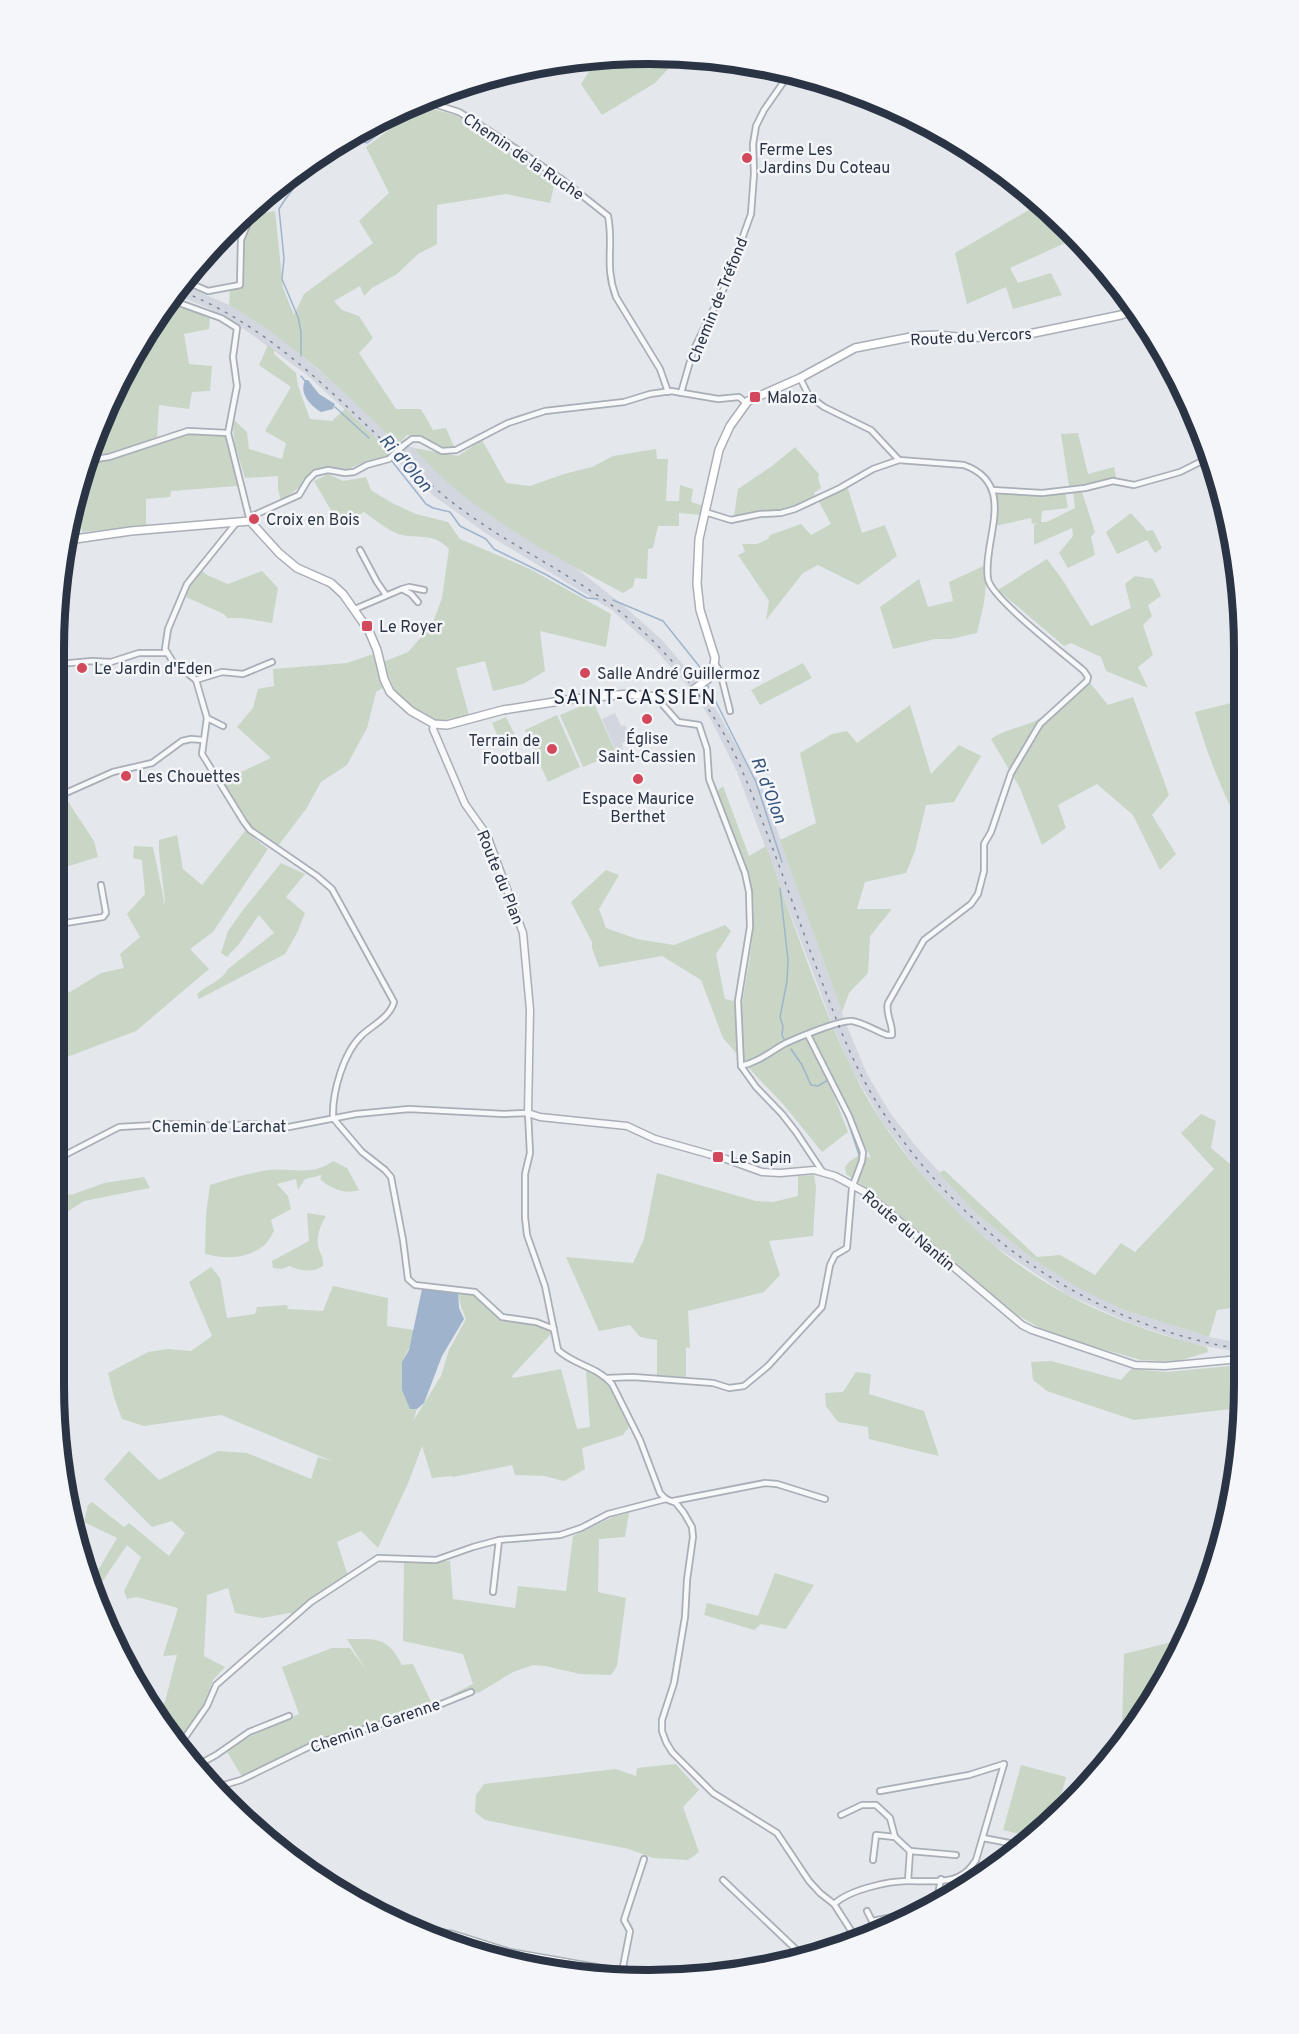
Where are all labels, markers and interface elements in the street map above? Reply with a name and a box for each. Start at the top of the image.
street label: Chemin de la Ruche [459,110,587,206]
place label: Ferme Les Jardins Du Coteau [759,141,890,179]
marker: Ferme Les Jardins Du Coteau [740,151,754,165]
street label: Chemin de Tréfond [685,235,753,367]
street label: Route du Vercors [910,325,1032,351]
place label: Maloza [767,389,817,409]
marker: Maloza [748,390,762,404]
water label: Ri d'Olon [373,430,437,498]
place label: Croix en Bois [266,511,360,531]
marker: Croix en Bois [247,512,261,526]
place label: Le Royer [379,618,443,638]
marker: Le Royer [360,619,374,633]
place label: Le Jardin d'Eden [94,660,213,680]
marker: Le Jardin d'Eden [75,661,89,675]
place label: Salle André Guillermoz [597,665,760,685]
marker: Salle André Guillermoz [578,666,592,680]
district label: SAINT-CASSIEN [553,686,717,712]
marker: Église Saint-Cassien [640,712,654,726]
place label: Église Saint-Cassien [598,728,696,768]
place label: Terrain de Football [468,732,540,770]
marker: Terrain de Football [545,742,559,756]
water label: Ri d'Olon [744,754,791,827]
place label: Les Chouettes [138,768,240,788]
marker: Les Chouettes [119,769,133,783]
marker: Espace Maurice Berthet [631,772,645,786]
place label: Espace Maurice Berthet [582,790,694,828]
street label: Route du Plan [471,828,527,928]
street label: Chemin de Larchat [152,1118,286,1138]
place label: Le Sapin [730,1149,792,1169]
marker: Le Sapin [711,1150,725,1164]
street label: Route du Nantin [857,1187,958,1276]
street label: Chemin la Garenne [308,1695,443,1759]

